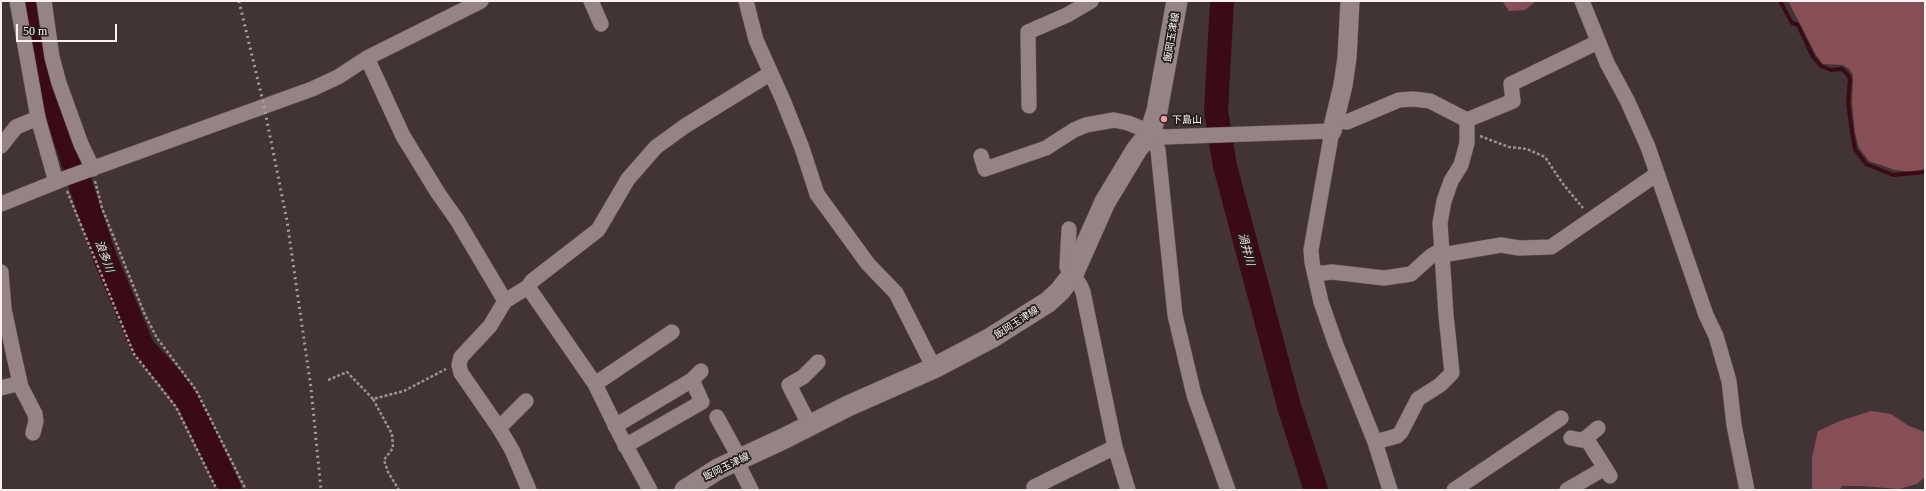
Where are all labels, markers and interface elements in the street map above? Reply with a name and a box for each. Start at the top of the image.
street label: 飯岡玉津線 [1161,11,1181,63]
scale bar [18,16,119,42]
text: 50 m [23,24,47,38]
place label: 下島山 [1172,113,1202,125]
marker: 下島山 [1159,114,1169,124]
water label: 渦井川 [1236,231,1258,267]
water label: 浪多川 [93,238,117,274]
street label: 飯岡玉津線 [992,303,1040,341]
street label: 飯岡玉津線 [701,450,751,482]

